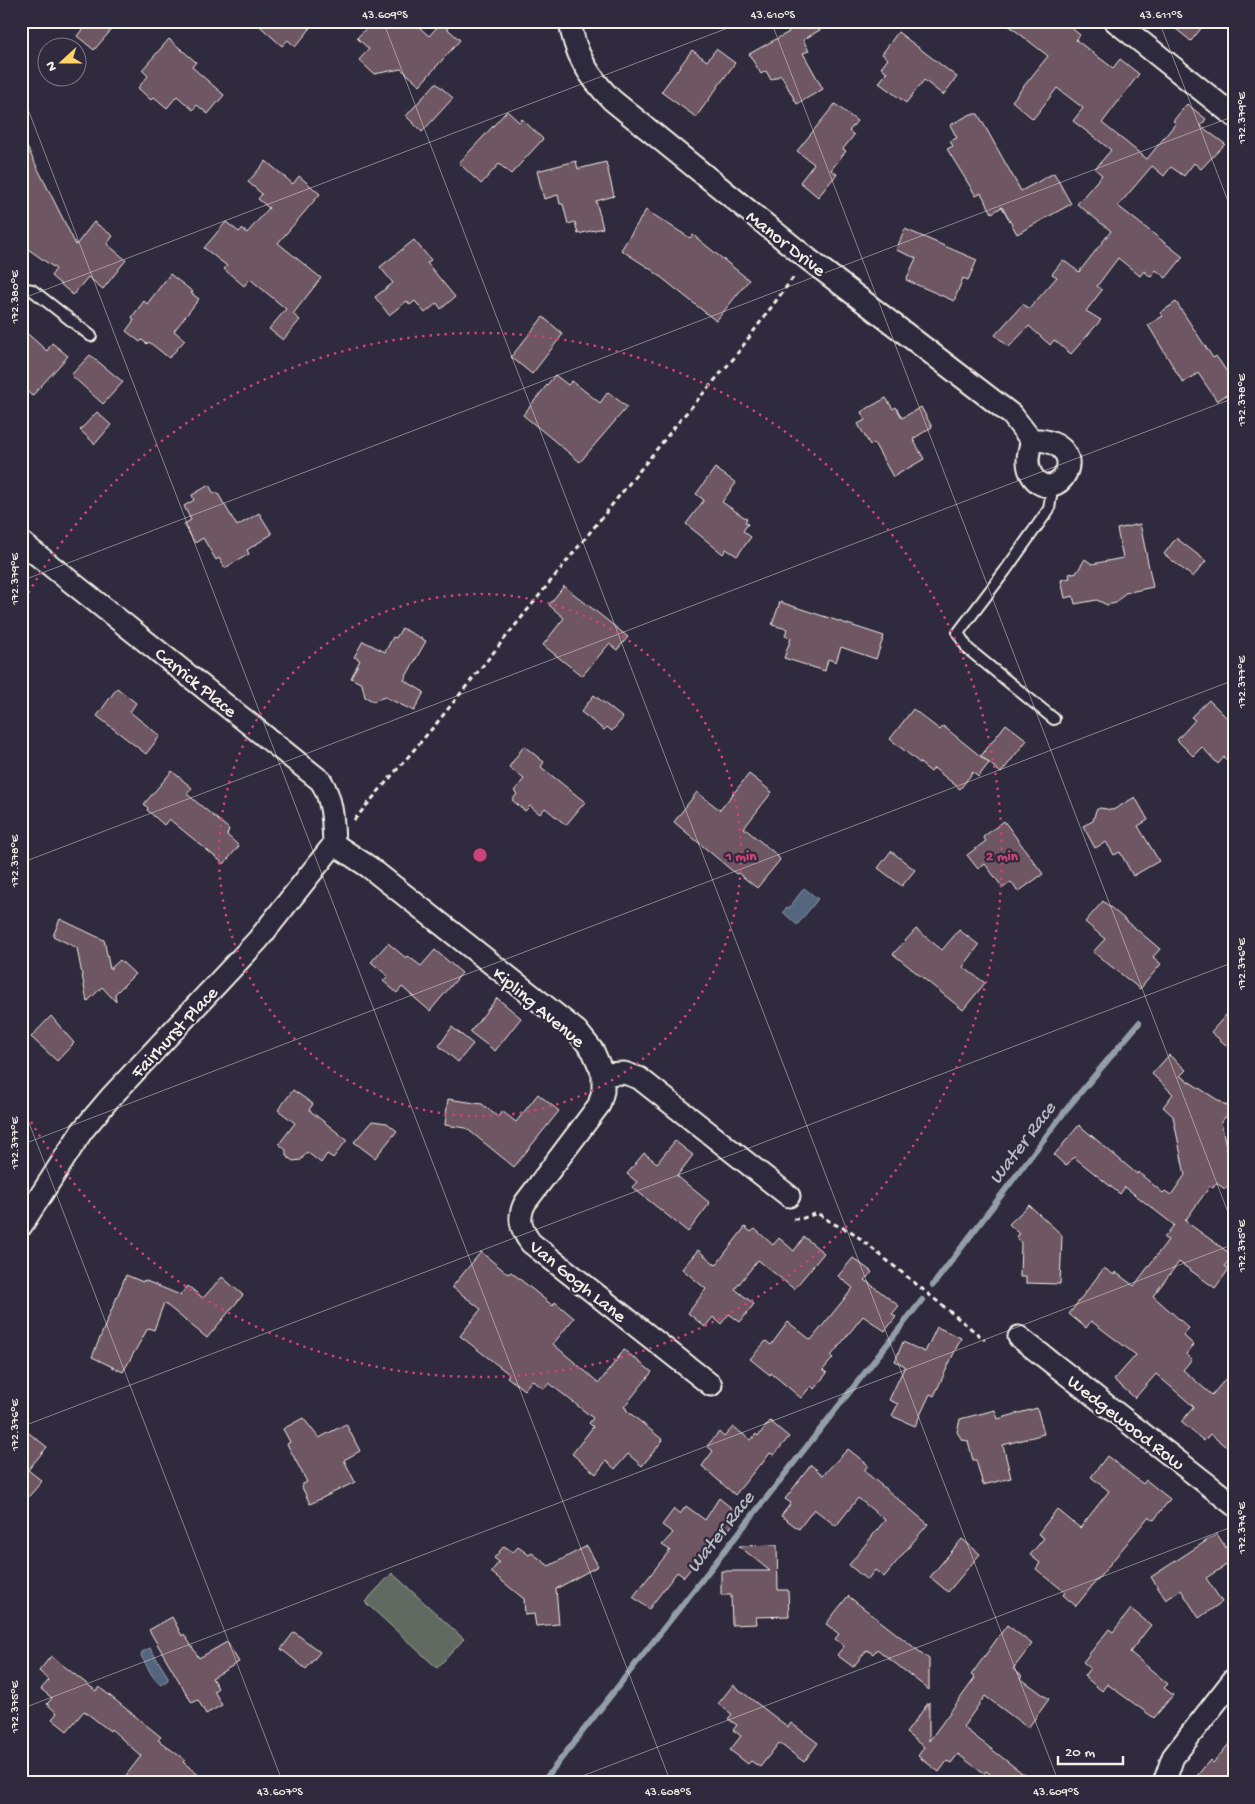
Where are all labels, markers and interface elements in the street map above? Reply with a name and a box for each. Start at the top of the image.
text: 43.609°S [362,9,408,23]
text: 43.610°S [751,9,796,23]
text: 43.611°S [1140,9,1183,23]
north arrow [38,38,88,88]
text: N [43,58,62,73]
text: 172.379°E [1236,91,1250,145]
street label: Manor Drive [740,206,830,283]
text: 172.380°E [9,270,23,325]
text: 172.378°E [1236,373,1250,427]
text: 172.379°E [9,552,23,606]
street label: Carrick Place [149,644,241,724]
text: 172.377°E [1236,655,1250,709]
text: 172.378°E [9,834,23,888]
centre of rings [471,846,489,864]
text: 1 min [725,848,757,866]
text: 2 min [986,848,1019,866]
text: 172.376°E [1236,937,1250,991]
street label: Kipling Avenue [487,963,589,1054]
street label: Fairhurst Place [126,982,224,1085]
water label: Water Race [985,1098,1063,1190]
text: 172.377°E [9,1116,23,1170]
text: 172.375°E [1236,1219,1250,1273]
street label: Van Gogh Lane [523,1236,630,1329]
street label: Wedgewood Row [1062,1371,1188,1477]
text: 172.376°E [9,1398,23,1452]
water label: Water Race [683,1487,761,1578]
text: 172.374°E [1236,1502,1250,1555]
text: 172.375°E [9,1680,23,1734]
scale bar [1058,1734,1122,1766]
text: 20 m [1065,1744,1095,1762]
text: 43.607°S [257,1786,303,1800]
text: 43.608°S [645,1786,691,1800]
text: 43.609°S [1033,1786,1079,1800]

